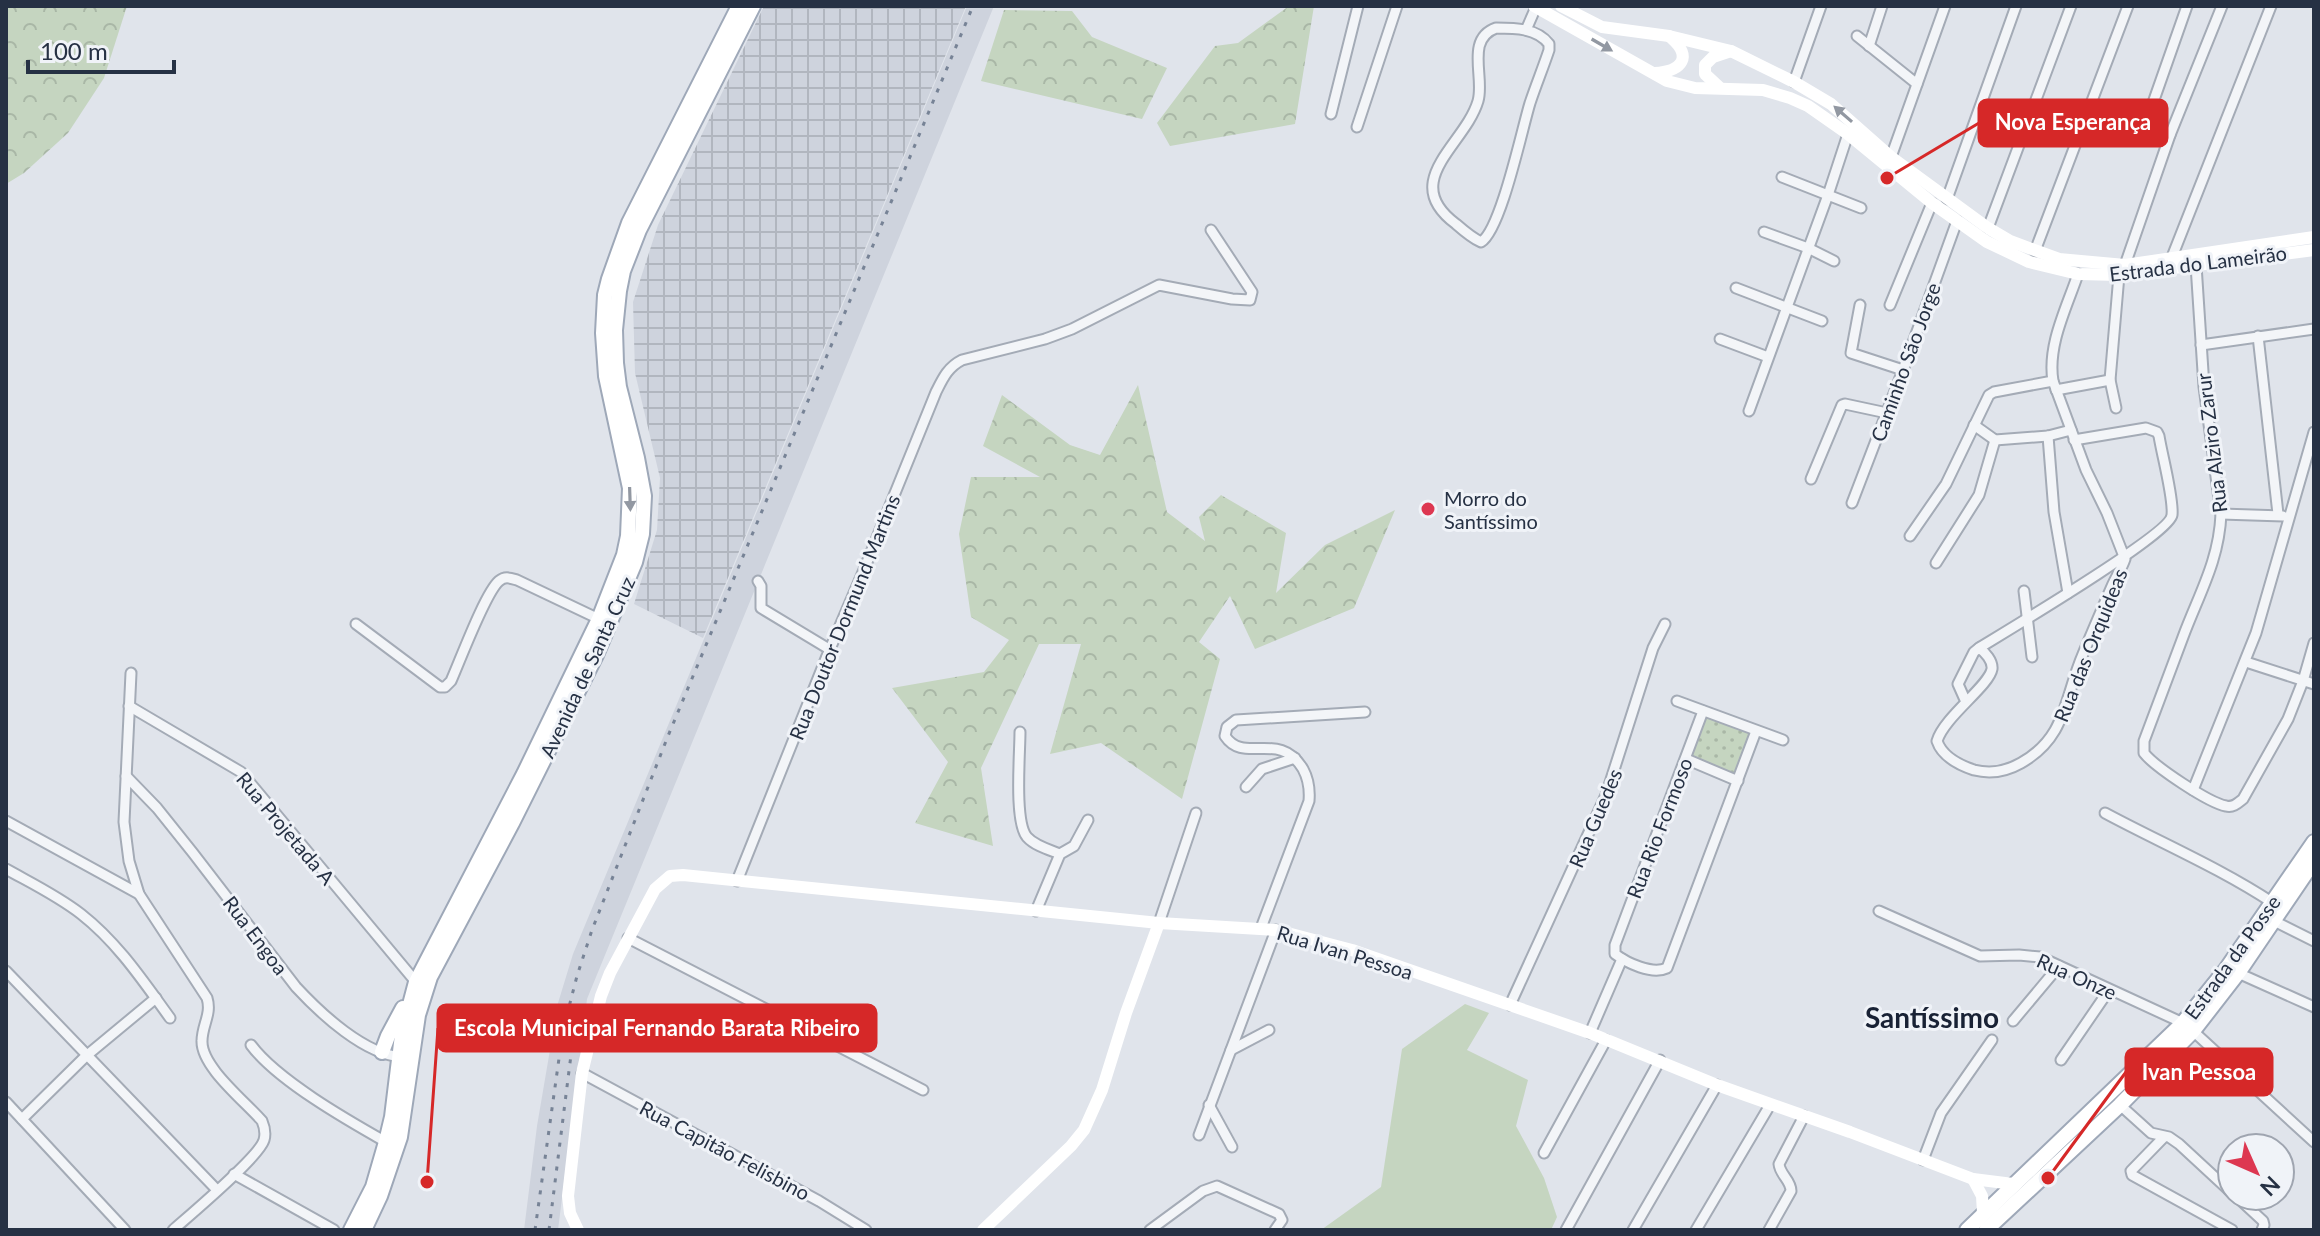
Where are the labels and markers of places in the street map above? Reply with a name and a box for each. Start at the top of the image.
callout: Nova Esperança [1979,100,2167,146]
place label: Morro do Santíssimo [1444,486,1538,533]
marker: Morro do Santíssimo [1419,500,1437,518]
callout: Escola Municipal Fernando Barata Ribeiro [438,1005,876,1051]
callout: Ivan Pessoa [2126,1049,2272,1095]

